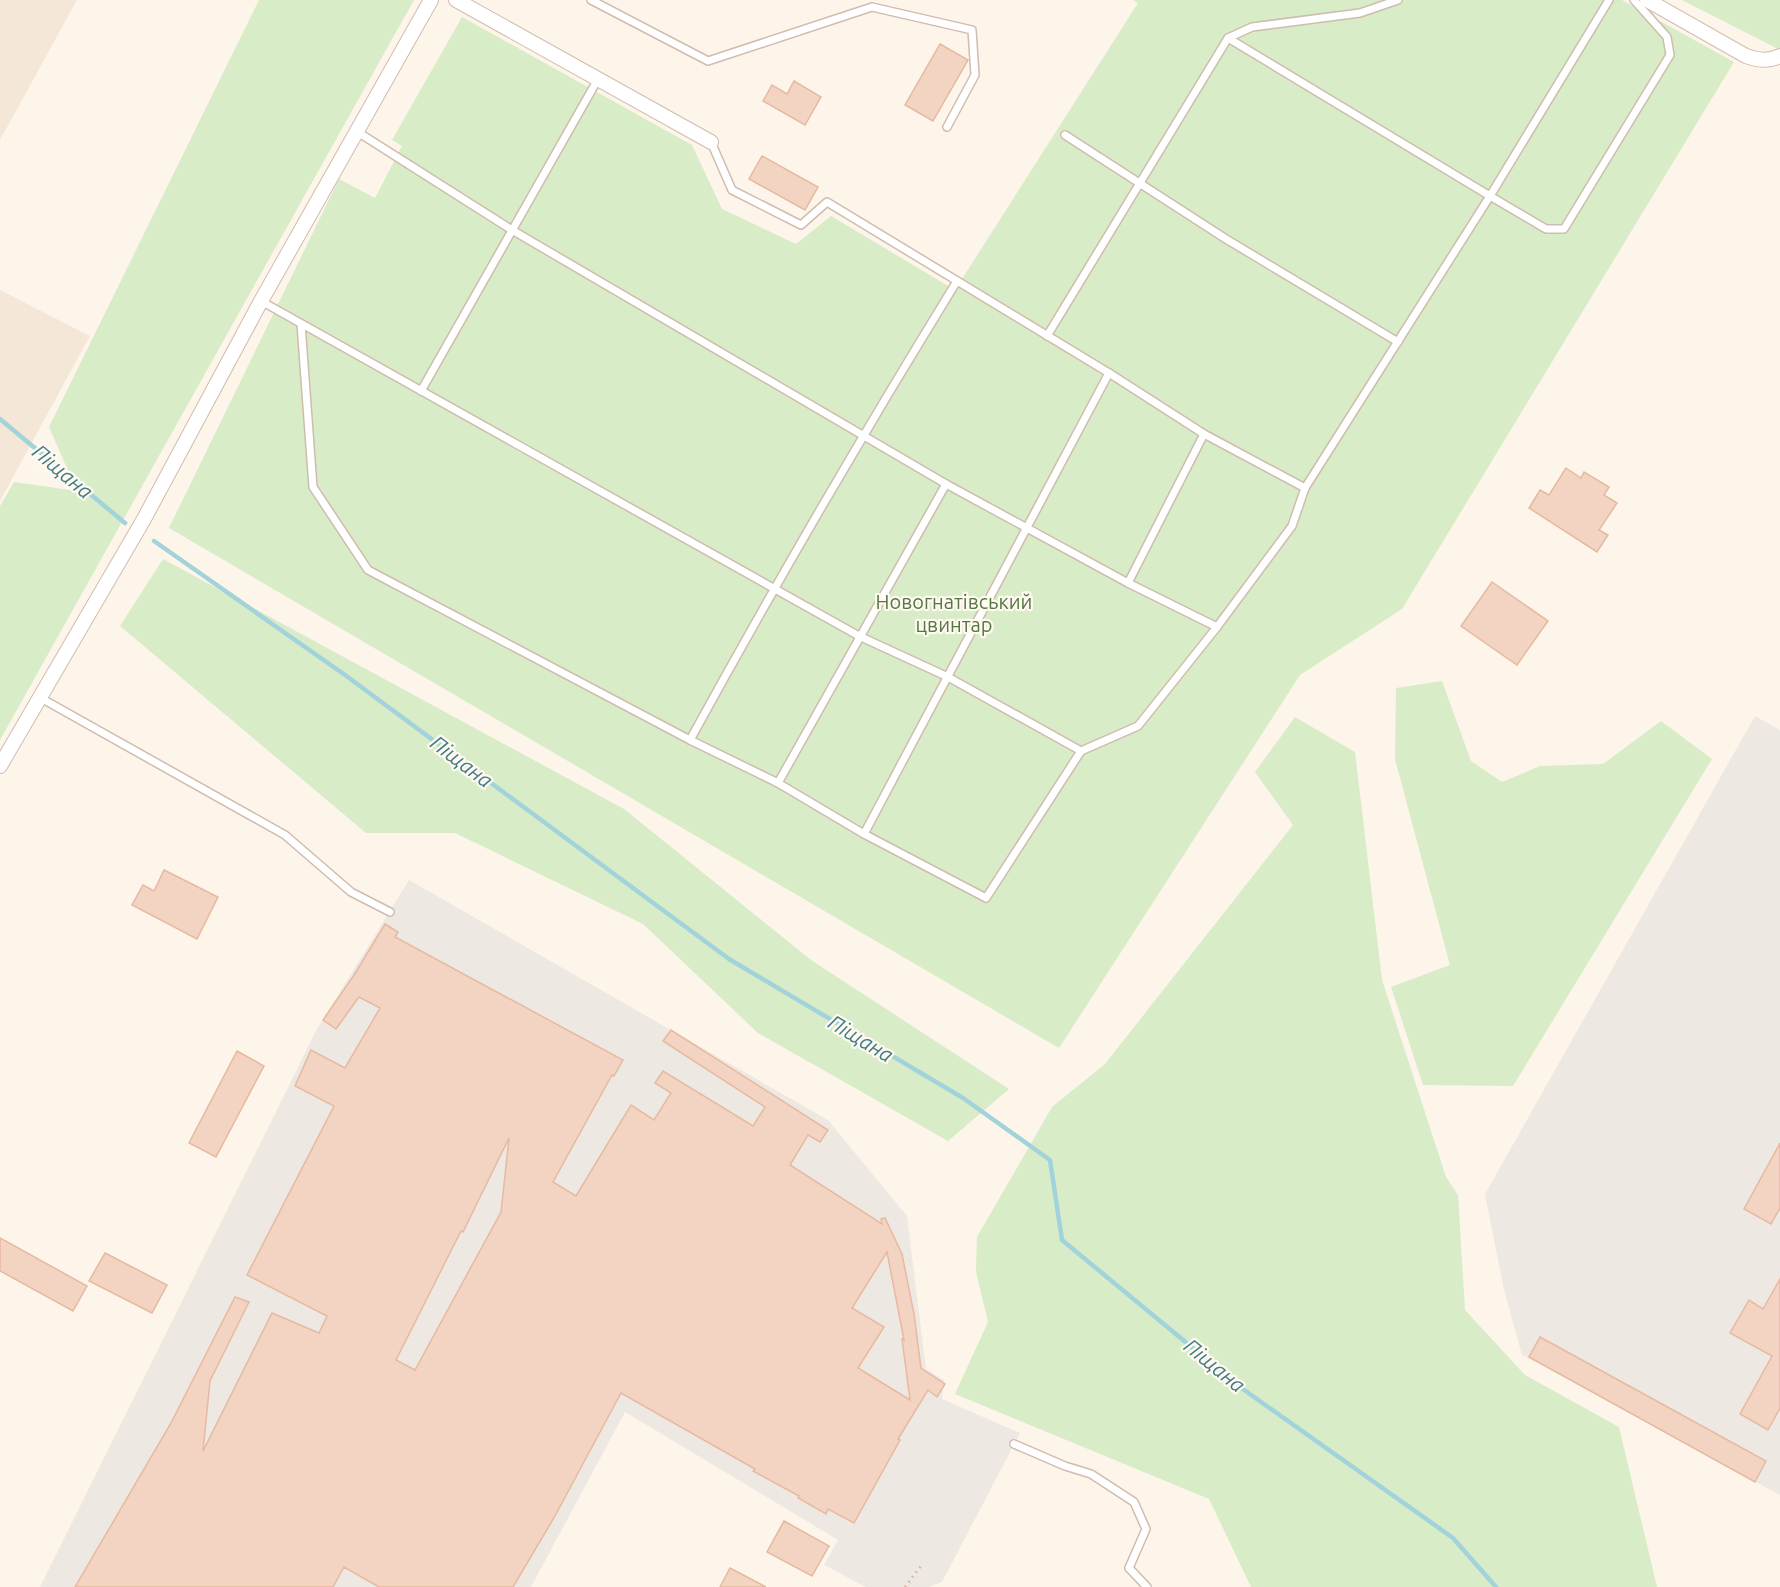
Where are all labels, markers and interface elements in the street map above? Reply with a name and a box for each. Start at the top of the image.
water label: Піщана [28,439,98,503]
park label: Новогнатівський цвинтар [876,590,1032,636]
water label: Піщана [426,730,498,792]
water label: Піщана [824,1009,898,1067]
water label: Піщана [1180,1333,1250,1397]

